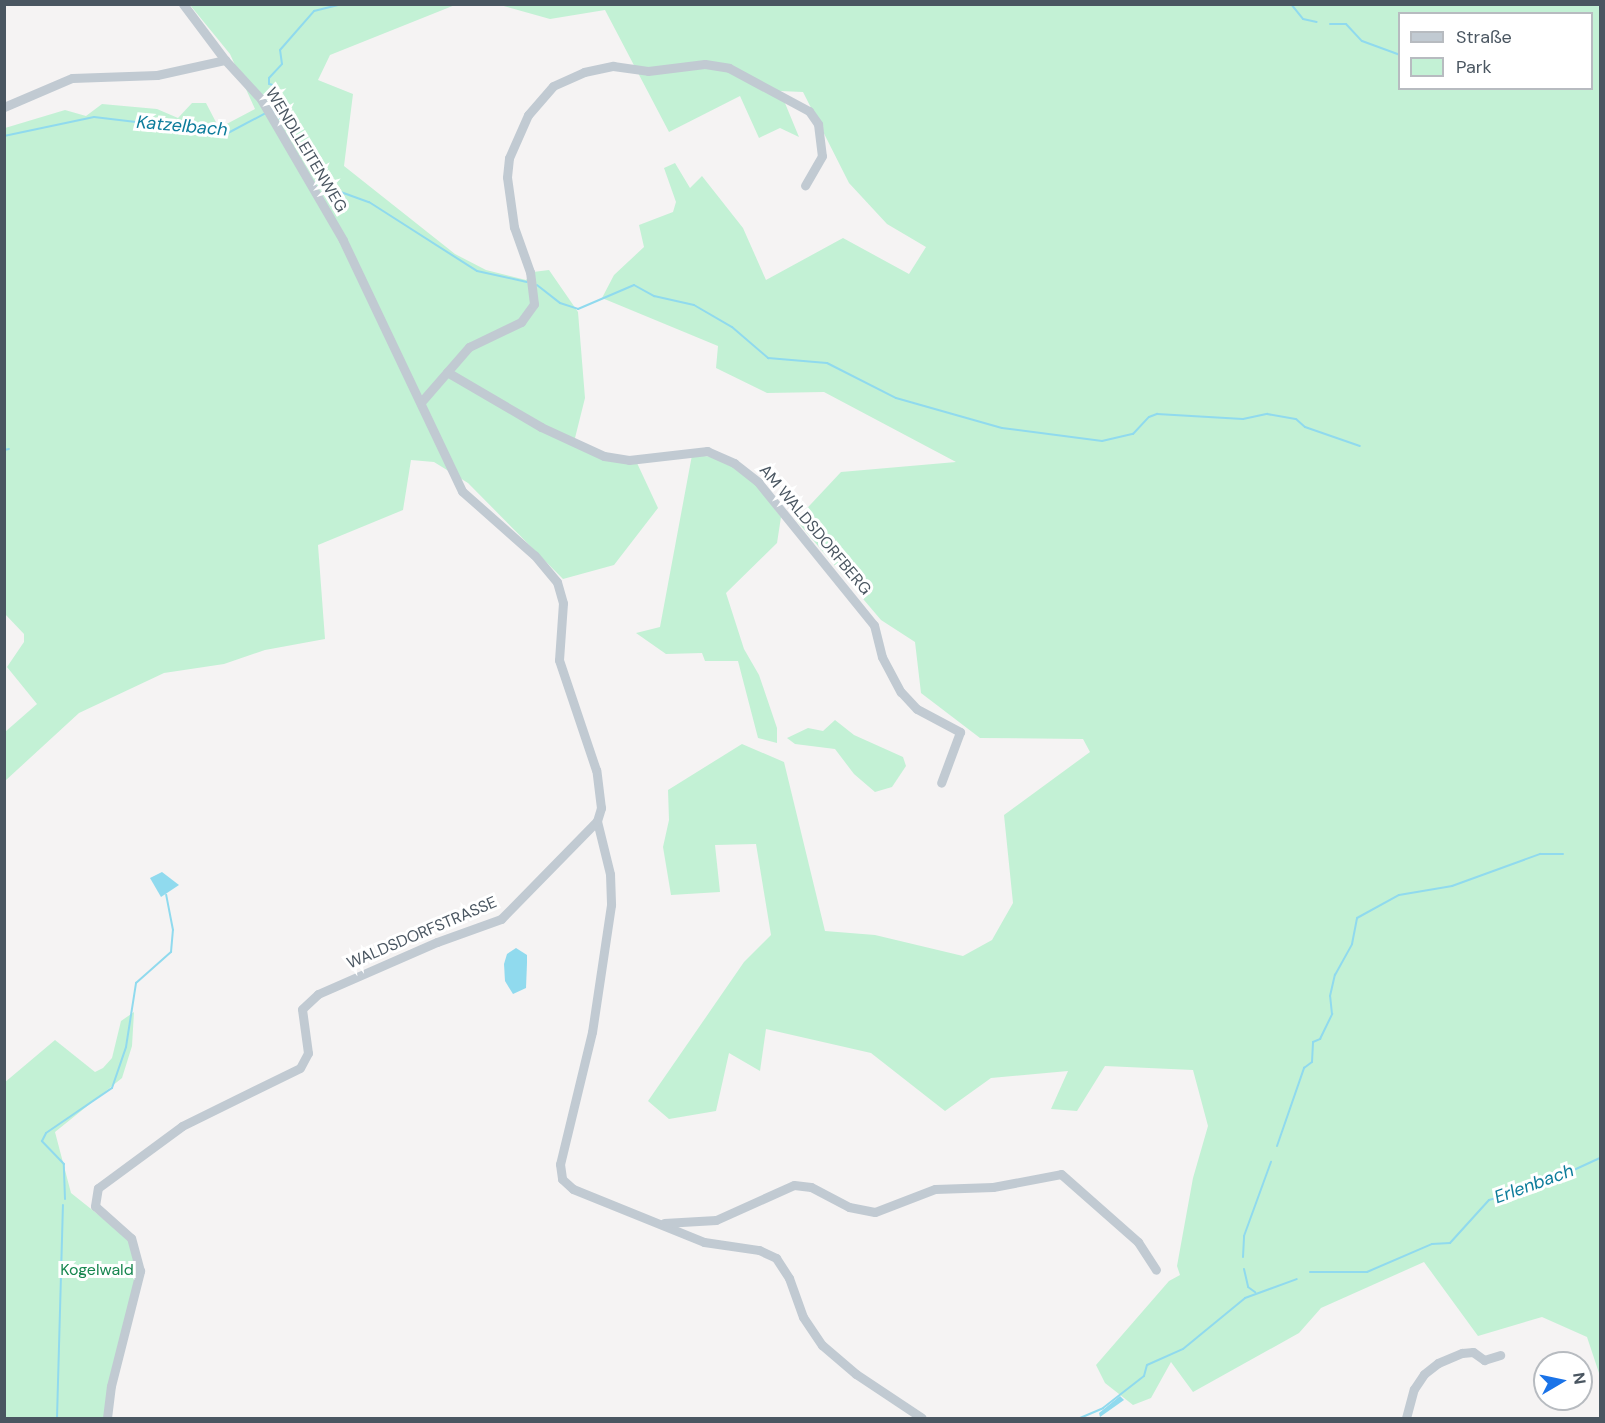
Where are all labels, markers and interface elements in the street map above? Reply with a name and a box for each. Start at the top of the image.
legend [1398,12,1593,90]
text: Straße [1456,25,1512,49]
text: Park [1456,55,1492,79]
street label: WENDLLEITENWEG [261,84,351,216]
water label: Katzelbach [135,111,229,141]
street label: AM WALDSDORFBERG [755,461,875,599]
street label: WALDSDORFSTRASSE [344,893,500,973]
water label: Erlenbach [1491,1160,1577,1208]
park label: Kogelwald [60,1260,134,1280]
north arrow [1533,1351,1593,1411]
text: N [1568,1371,1591,1386]

